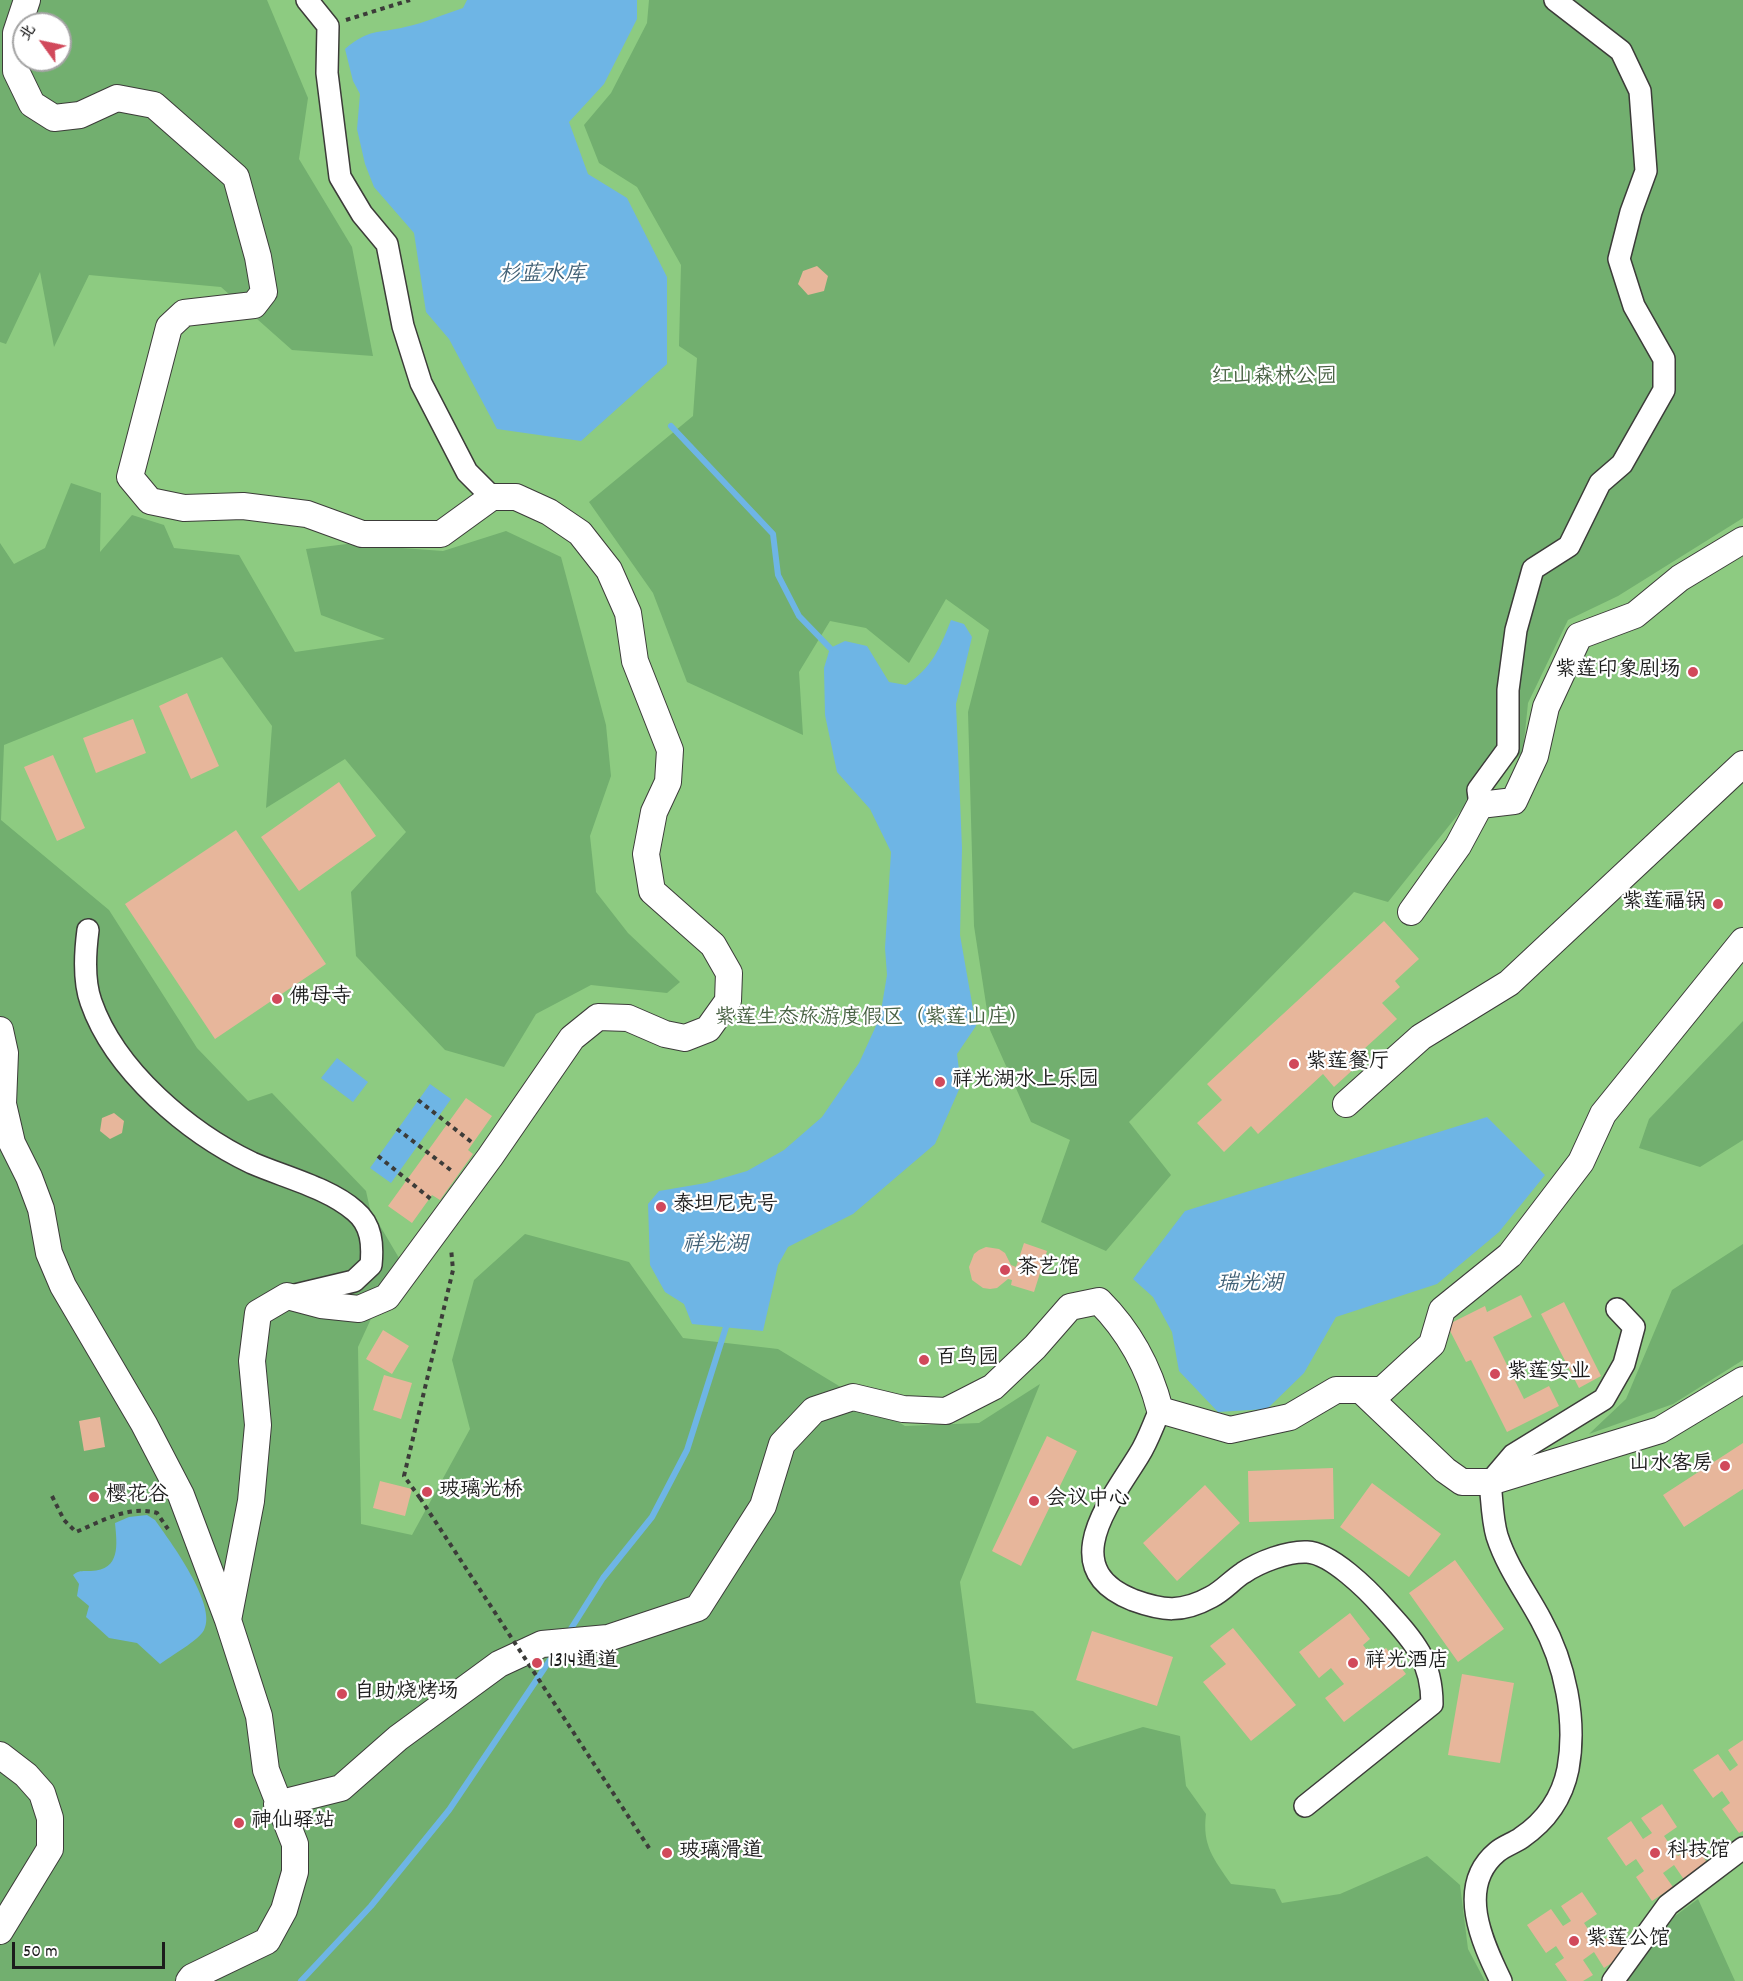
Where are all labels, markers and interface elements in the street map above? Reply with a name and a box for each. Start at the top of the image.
north arrow [12,12,72,72]
text: 北 [14,20,42,46]
water label: 杉蓝水库 [498,264,586,290]
park label: 红山森林公园 [1211,366,1337,392]
place label: 紫莲印象剧场 [1555,659,1681,685]
marker: 紫莲印象剧场 [1686,665,1700,679]
place label: 紫莲福锅 [1622,891,1706,917]
marker: 紫莲福锅 [1711,897,1725,911]
place label: 佛母寺 [289,986,352,1012]
marker: 佛母寺 [270,992,284,1006]
park label: 紫莲生态旅游度假区（紫莲山庄） [715,1007,1029,1033]
place label: 紫莲餐厅 [1306,1051,1390,1077]
marker: 紫莲餐厅 [1287,1057,1301,1071]
place label: 祥光湖水上乐园 [952,1069,1099,1095]
marker: 祥光湖水上乐园 [933,1075,947,1089]
place label: 泰坦尼克号 [673,1194,778,1220]
marker: 泰坦尼克号 [654,1200,668,1214]
water label: 祥光湖 [682,1234,748,1260]
place label: 茶艺馆 [1017,1257,1080,1283]
marker: 茶艺馆 [998,1263,1012,1277]
water label: 瑞光湖 [1217,1273,1283,1299]
place label: 百鸟园 [936,1347,999,1373]
marker: 百鸟园 [917,1353,931,1367]
place label: 紫莲实业 [1507,1361,1591,1387]
marker: 紫莲实业 [1488,1367,1502,1381]
place label: 山水客房 [1629,1453,1713,1479]
marker: 山水客房 [1718,1459,1732,1473]
place label: 玻璃光桥 [439,1479,523,1505]
place label: 樱花谷 [106,1484,169,1510]
marker: 玻璃光桥 [420,1485,434,1499]
place label: 会议中心 [1046,1488,1130,1514]
marker: 樱花谷 [87,1490,101,1504]
marker: 会议中心 [1027,1494,1041,1508]
place label: 1314通道 [549,1650,618,1676]
place label: 祥光酒店 [1365,1650,1449,1676]
marker: 1314通道 [530,1656,544,1670]
marker: 祥光酒店 [1346,1656,1360,1670]
place label: 自助烧烤场 [354,1681,459,1707]
marker: 自助烧烤场 [335,1687,349,1701]
place label: 神仙驿站 [251,1810,335,1836]
marker: 神仙驿站 [232,1816,246,1830]
place label: 玻璃滑道 [679,1840,763,1866]
place label: 科技馆 [1667,1840,1730,1866]
marker: 玻璃滑道 [660,1846,674,1860]
marker: 科技馆 [1648,1846,1662,1860]
place label: 紫莲公馆 [1586,1928,1670,1954]
scale bar [15,1930,168,1968]
marker: 紫莲公馆 [1567,1934,1581,1948]
text: 50 m [23,1940,58,1965]

